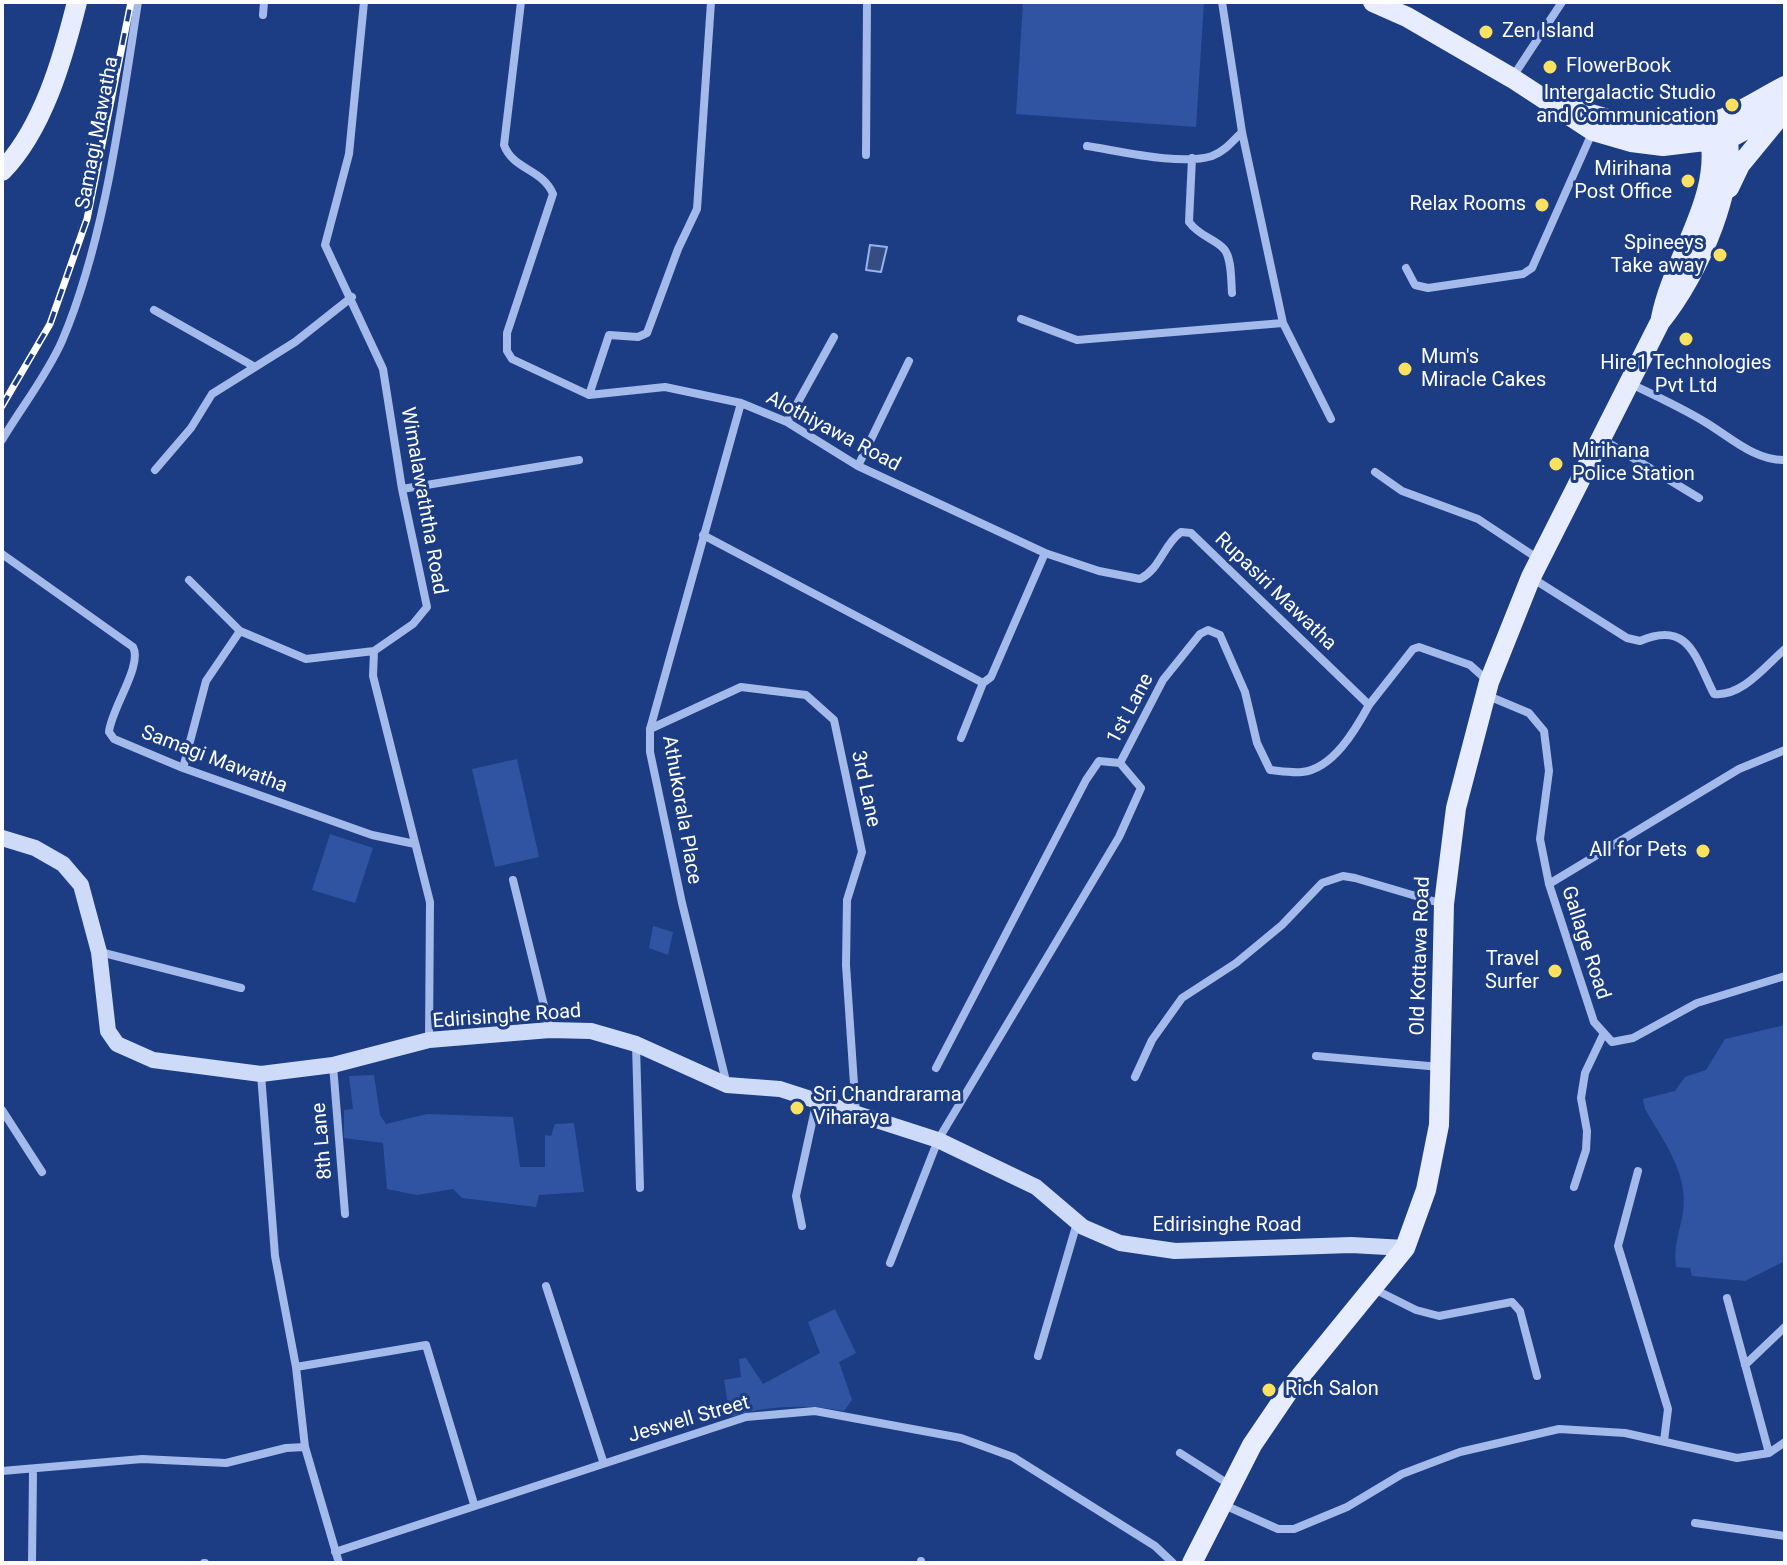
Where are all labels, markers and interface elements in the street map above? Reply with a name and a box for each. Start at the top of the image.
place label: Zen Island [1502,20,1594,44]
marker: Zen Island [1477,23,1495,41]
street label: Samagi Mawatha [71,55,125,211]
place label: FlowerBook [1566,55,1671,79]
marker: FlowerBook [1541,58,1559,76]
place label: Intergalactic Studio and Communication [1536,82,1716,129]
marker: Intergalactic Studio and Communication [1723,96,1741,114]
place label: Mirihana Post Office [1574,158,1672,205]
marker: Mirihana Post Office [1679,172,1697,190]
place label: Relax Rooms [1409,193,1526,217]
marker: Relax Rooms [1533,196,1551,214]
place label: Spineeys Take away [1611,232,1704,279]
marker: Spineeys Take away [1711,246,1729,264]
marker: Hire1 Technologies Pvt Ltd [1677,330,1695,348]
place label: Mum's Miracle Cakes [1421,346,1546,393]
place label: Hire1 Technologies Pvt Ltd [1600,352,1772,399]
marker: Mum's Miracle Cakes [1396,360,1414,378]
street label: Alothiyawa Road [762,387,904,477]
street label: Wimalawaththa Road [395,406,451,596]
place label: Mirihana Police Station [1572,440,1695,487]
marker: Mirihana Police Station [1547,455,1565,473]
street label: Rupasiri Mawatha [1209,528,1341,656]
street label: 1st Lane [1102,670,1160,748]
street label: Samagi Mawatha [137,721,291,799]
street label: Athukorala Place [656,734,706,886]
street label: 3rd Lane [845,749,885,829]
place label: All for Pets [1589,839,1687,863]
marker: All for Pets [1694,842,1712,860]
street label: Old Kottawa Road [1406,876,1436,1036]
street label: Gallage Road [1555,883,1615,1003]
place label: Travel Surfer [1485,948,1539,995]
marker: Travel Surfer [1546,962,1564,980]
street label: Edirisinghe Road [432,1000,582,1034]
place label: Sri Chandrarama Viharaya [813,1084,962,1131]
marker: Sri Chandrarama Viharaya [788,1099,806,1117]
street label: 8th Lane [308,1102,338,1180]
street label: Edirisinghe Road [1153,1214,1301,1238]
place label: Rich Salon [1285,1378,1379,1402]
marker: Rich Salon [1260,1381,1278,1399]
street label: Jeswell Street [626,1391,752,1449]

